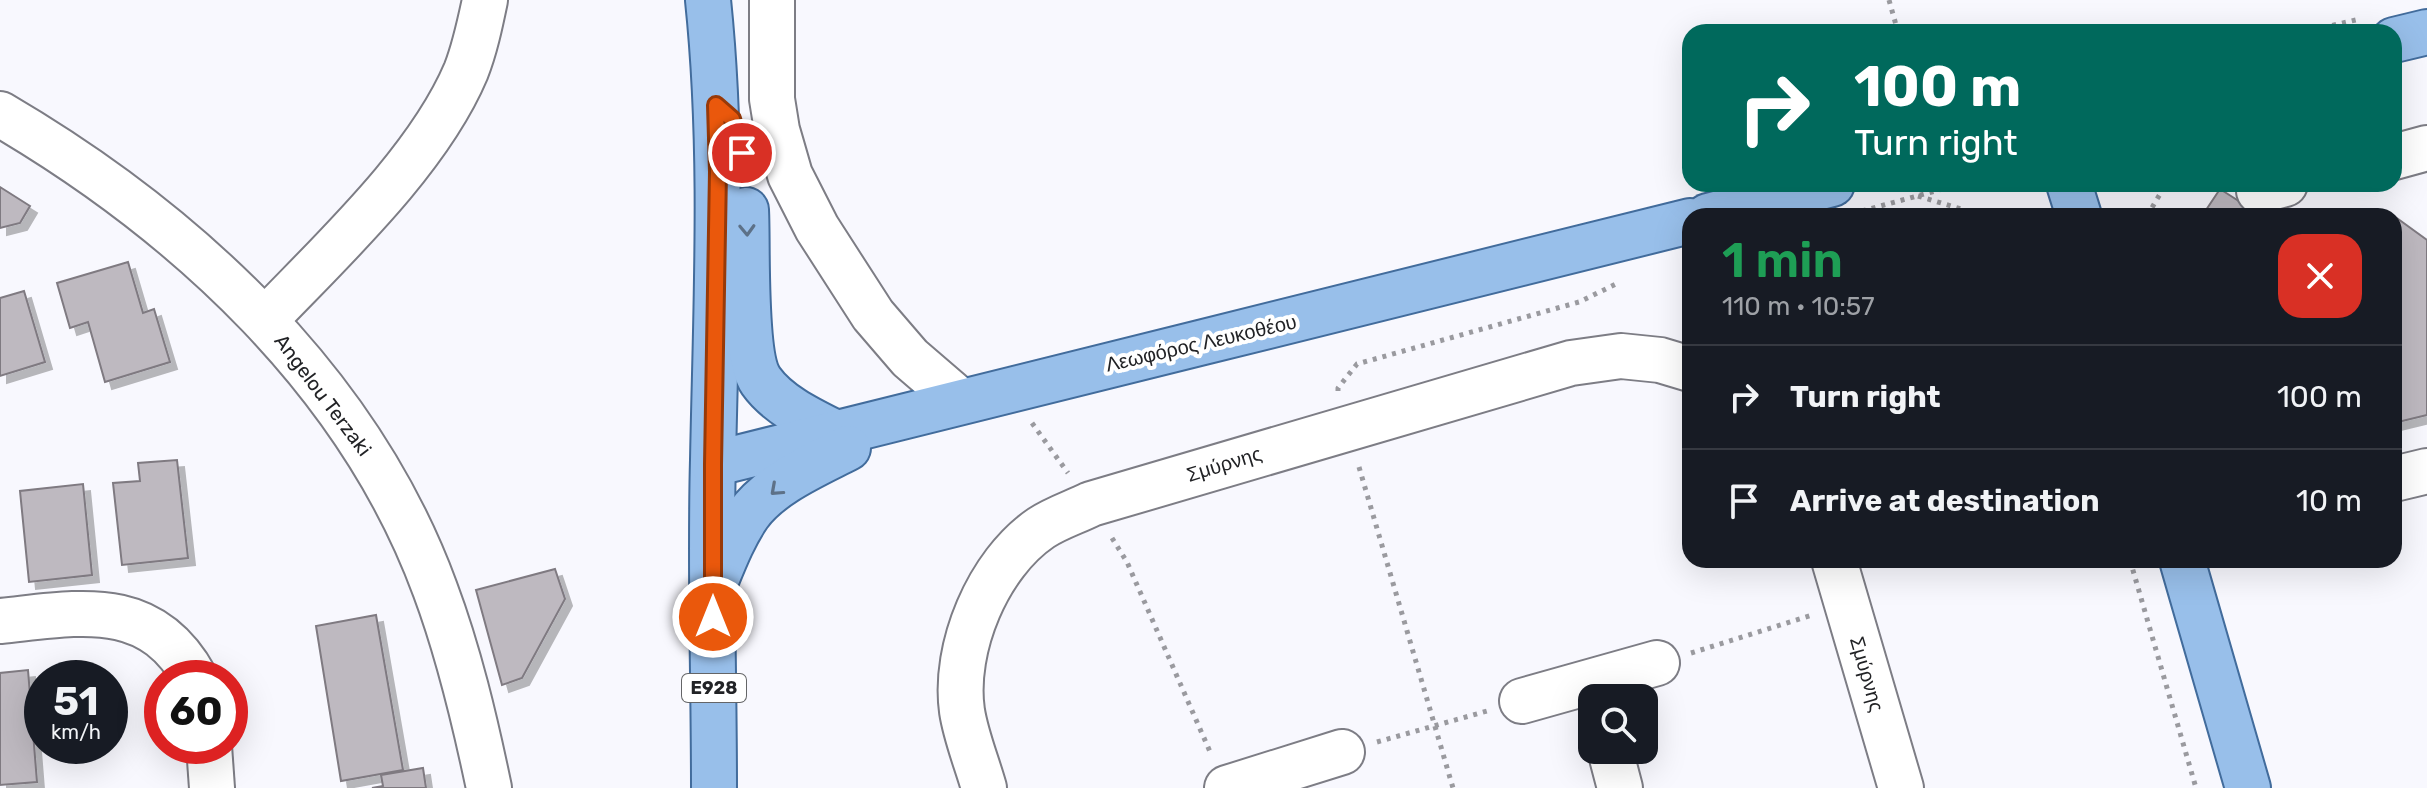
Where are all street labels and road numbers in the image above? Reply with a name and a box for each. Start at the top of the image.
street label: Λεωφόρος Λευκοθέου [1103,309,1299,377]
street label: Angelou Terzaki [269,329,377,461]
street label: Σμύρνης [1184,441,1265,487]
street label: Σμύρνης [1845,634,1889,715]
road number: E928 [682,674,746,702]

